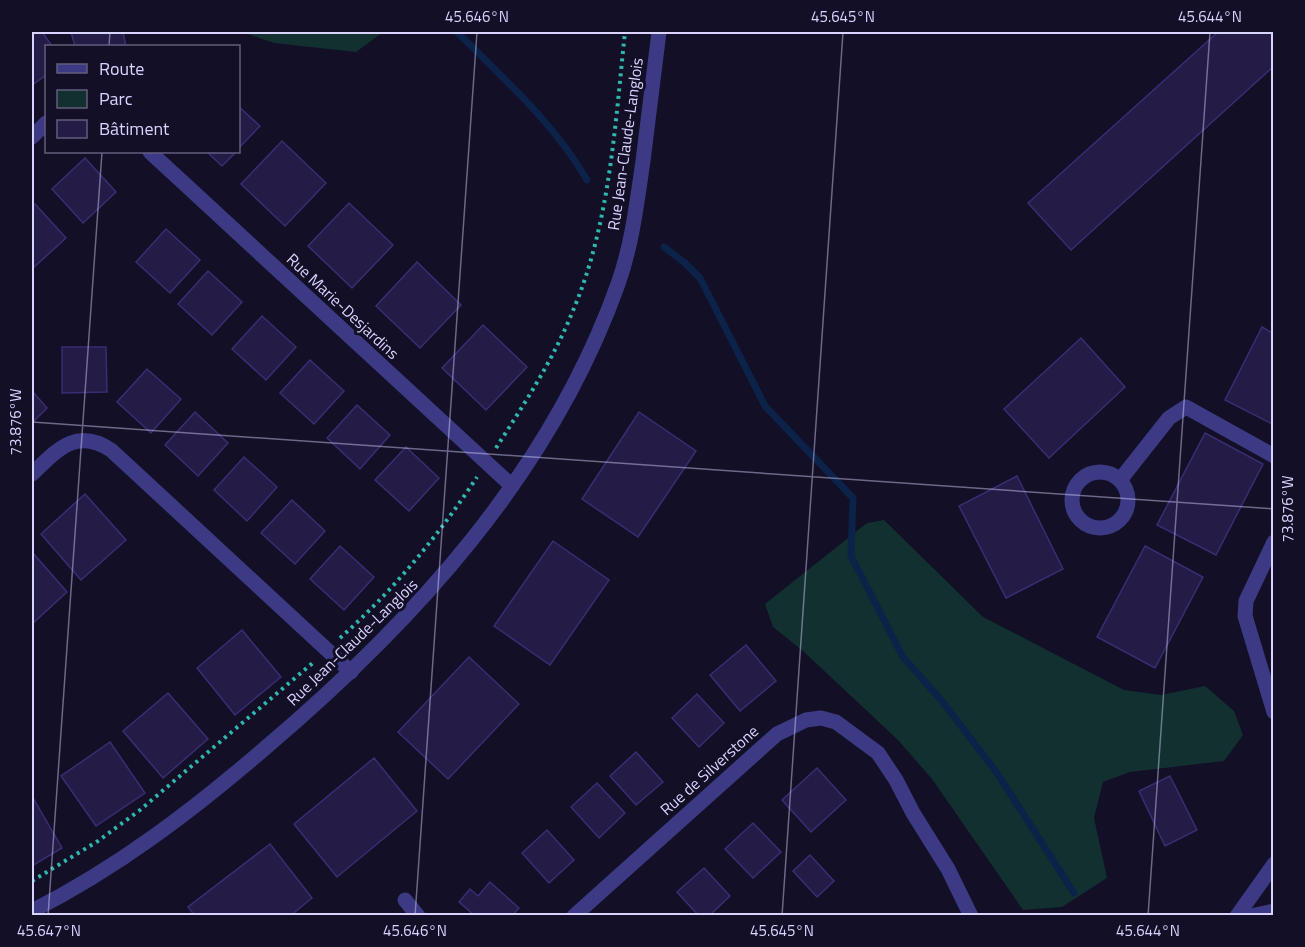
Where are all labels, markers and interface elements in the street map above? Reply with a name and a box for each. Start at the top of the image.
text: 45.646°N [445,5,509,28]
text: 45.645°N [811,5,875,28]
text: 45.644°N [1178,5,1242,28]
legend [45,45,240,153]
text: Route [99,55,144,82]
street label: Rue Jean-Claude-Langlois [601,56,649,232]
text: Parc [99,85,133,112]
text: Bâtiment [99,115,170,142]
street label: Rue Marie-Desjardins [281,247,405,365]
text: 73.876°W [4,389,27,455]
text: 73.876°W [1276,476,1299,542]
street label: Rue Jean-Claude-Langlois [281,573,423,711]
street label: Rue de Silverstone [654,719,764,821]
text: 45.647°N [17,919,81,942]
text: 45.646°N [383,919,447,942]
text: 45.645°N [750,919,814,942]
text: 45.644°N [1116,919,1180,942]

